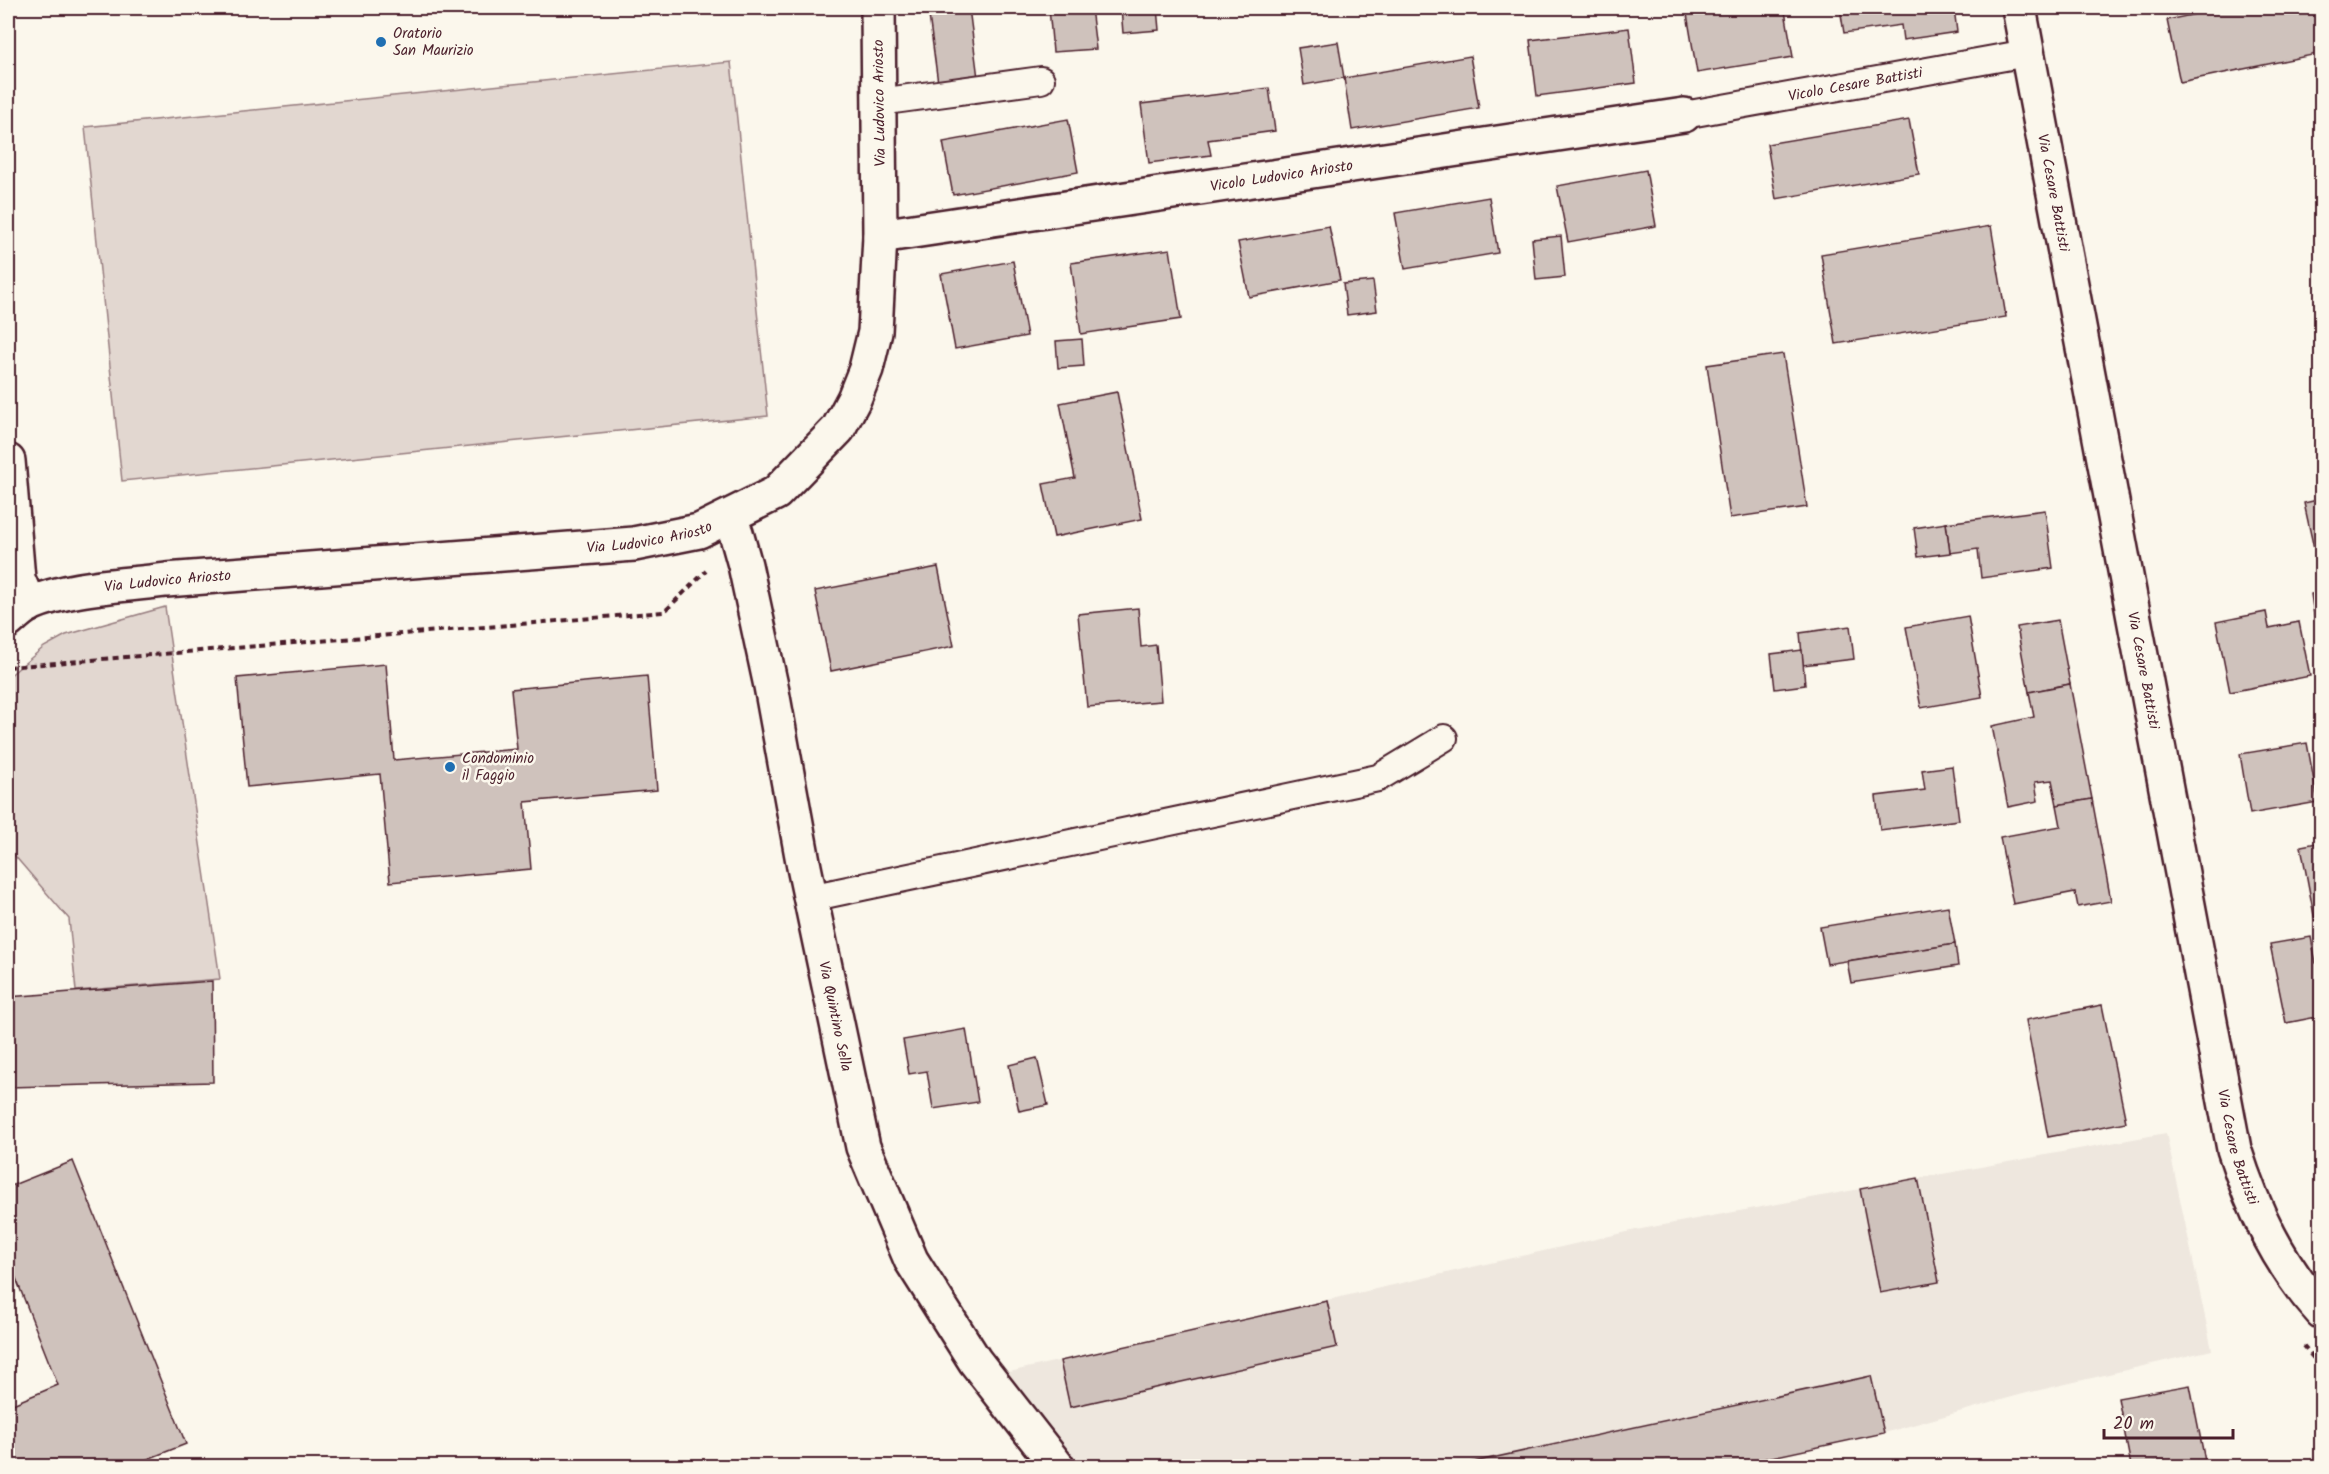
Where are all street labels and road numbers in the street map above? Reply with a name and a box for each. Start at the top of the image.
street label: Via Ludovico Ariosto [867,39,893,167]
street label: Vicolo Cesare Battisti [1786,61,1926,109]
street label: Via Cesare Battisti [2030,132,2076,255]
street label: Vicolo Ludovico Ariosto [1209,154,1355,199]
street label: Via Ludovico Ariosto [586,515,717,561]
street label: Via Ludovico Ariosto [103,564,232,600]
street label: Via Cesare Battisti [2120,610,2166,733]
street label: Via Quintino Sella [811,959,858,1074]
street label: Via Cesare Battisti [2210,1087,2265,1210]

